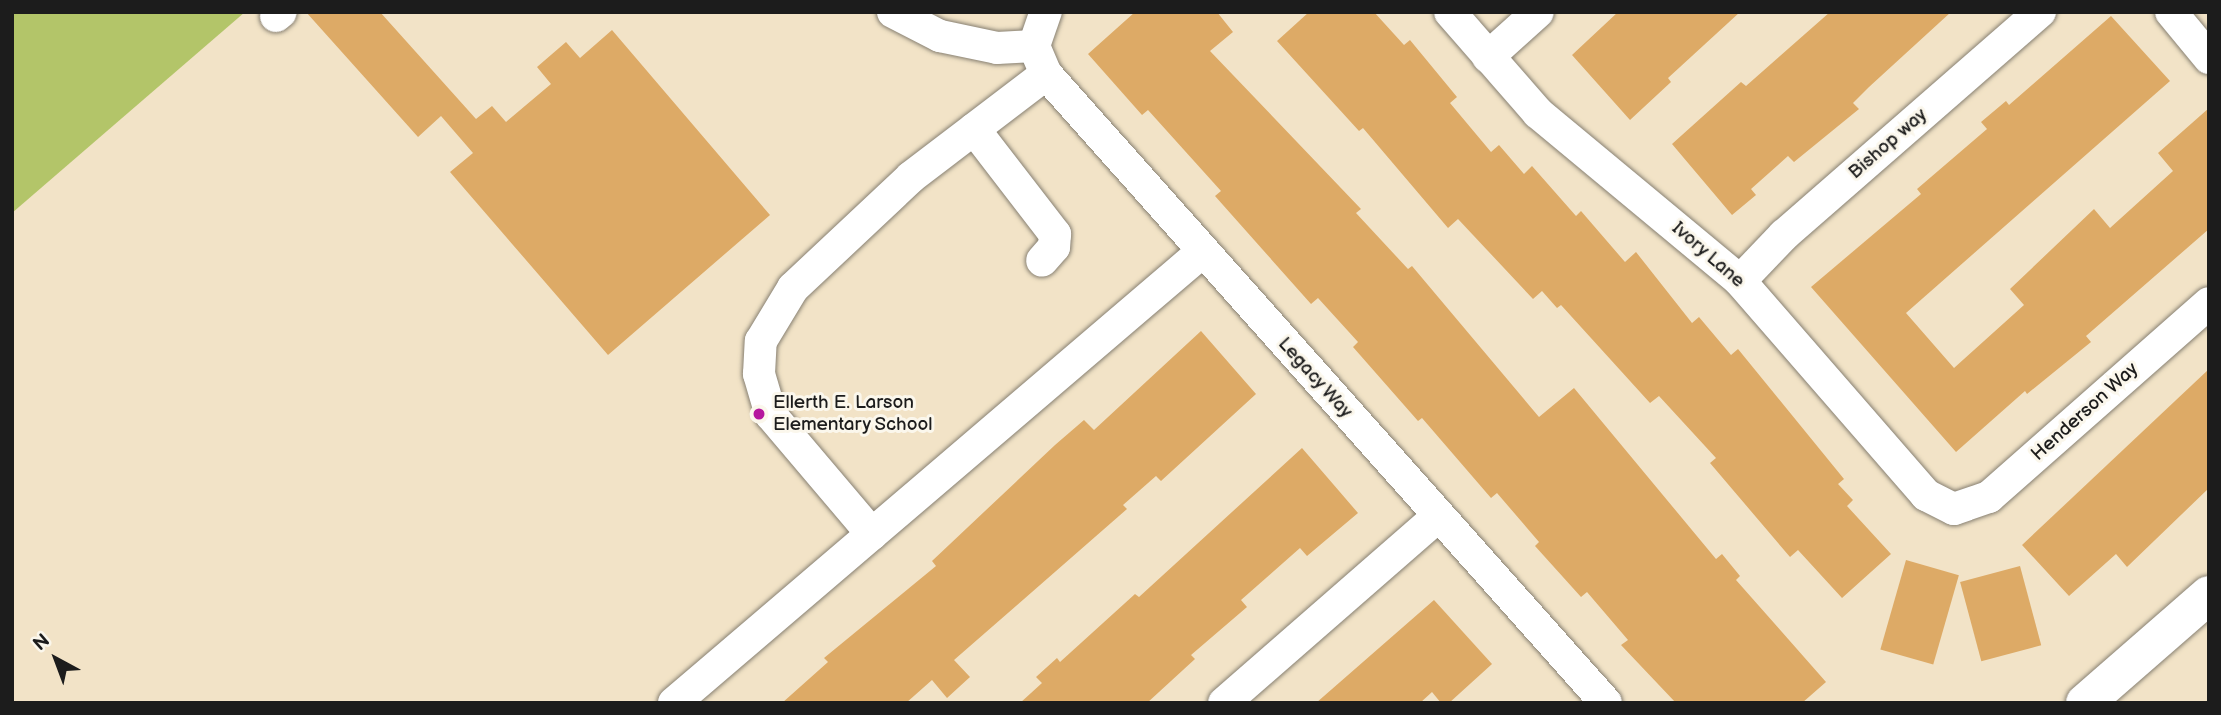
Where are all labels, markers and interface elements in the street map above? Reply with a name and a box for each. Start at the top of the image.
street label: Bishop way [1844,104,1932,184]
street label: Ivory Lane [1666,217,1750,293]
street label: Legacy Way [1272,332,1358,424]
street label: Henderson Way [2027,358,2143,466]
place label: Ellerth E. Larson Elementary School [773,392,934,436]
marker: Ellerth E. Larson Elementary School [751,406,767,422]
north arrow [21,624,91,694]
text: N [29,629,55,656]

